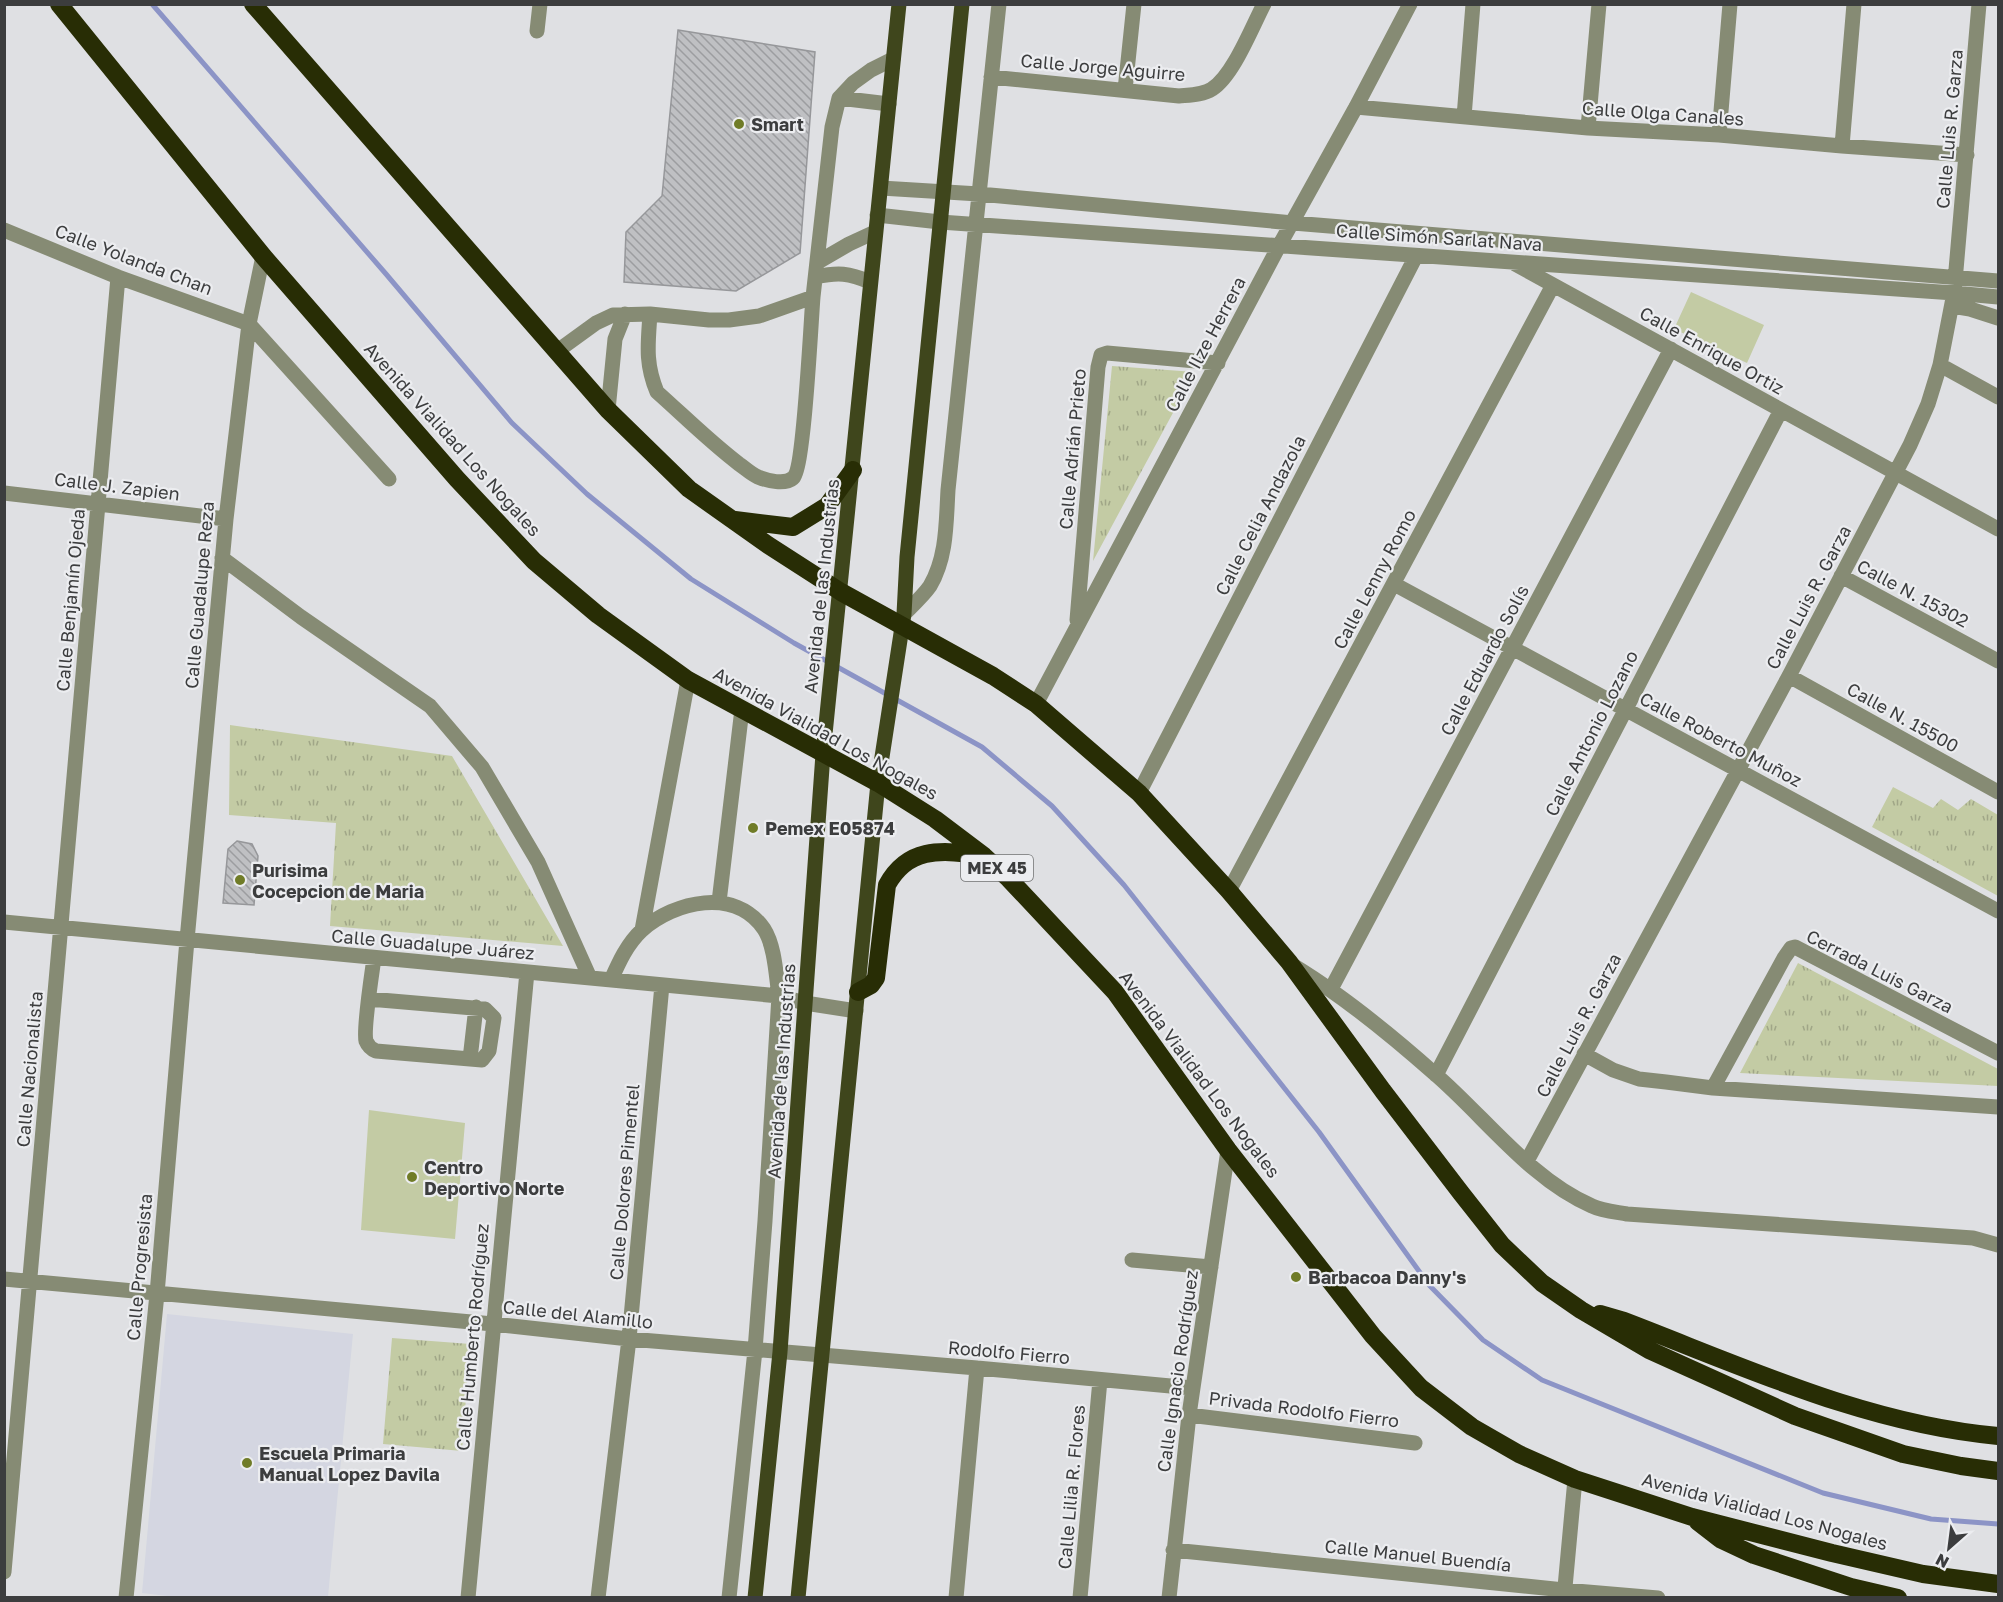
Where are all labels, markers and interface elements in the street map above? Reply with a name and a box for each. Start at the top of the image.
street label: Calle Luis R. Garza [1931,48,1967,210]
street label: Calle Jorge Aguirre [1020,49,1186,85]
street label: Calle Olga Canales [1581,96,1745,130]
place label: Smart [751,113,804,135]
marker: Smart [732,117,746,131]
street label: Calle Yolanda Chan [52,219,216,299]
street label: Calle Simón Sarlat Nava [1335,219,1543,255]
street label: Calle Ilze Herrera [1160,273,1250,415]
street label: Calle Enrique Ortiz [1636,301,1788,399]
street label: Avenida Vialidad Los Nogales [360,337,546,541]
street label: Calle Adrián Prieto [1054,368,1090,530]
street label: Calle Celia Andazola [1210,431,1310,599]
street label: Calle J. Zapien [53,467,181,505]
street label: Avenida de las Industrias [799,478,843,694]
street label: Calle Guadalupe Reza [180,500,218,690]
street label: Calle Lenny Romo [1328,505,1420,653]
street label: Calle Benjamín Ojeda [51,508,89,692]
street label: Calle Luis R. Garza [1761,521,1855,673]
street label: Calle N. 15302 [1853,554,1973,632]
street label: Calle Eduardo Solís [1435,581,1533,739]
street label: Calle Antonio Lozano [1540,647,1642,819]
street label: Avenida Vialidad Los Nogales [710,662,942,804]
street label: Calle N. 15500 [1843,677,1963,757]
street label: Calle Roberto Muñoz [1636,687,1806,791]
place label: Pemex E05874 [765,817,895,839]
marker: Pemex E05874 [746,821,760,835]
road number: MEX 45 [961,855,1033,881]
place label: Purisima Cocepcion de Maria [252,859,424,902]
marker: Purisima Cocepcion de Maria [233,873,247,887]
street label: Calle Guadalupe Juárez [330,924,536,964]
street label: Cerrada Luis Garza [1803,925,1957,1017]
street label: Calle Luis R. Garza [1531,949,1625,1101]
street label: Avenida de las Industrias [763,963,799,1179]
street label: Avenida Vialidad Los Nogales [1115,966,1285,1182]
street label: Calle Nacionalista [11,990,47,1148]
street label: Calle Dolores Pimentel [604,1083,644,1281]
place label: Centro Deportivo Norte [424,1156,565,1199]
marker: Centro Deportivo Norte [405,1170,419,1184]
street label: Calle Progresista [122,1192,156,1342]
street label: Calle Humberto Rodríguez [451,1223,493,1451]
place label: Barbacoa Danny's [1308,1266,1466,1288]
street label: Calle Ignacio Rodríguez [1152,1268,1202,1474]
marker: Barbacoa Danny's [1289,1270,1303,1284]
street label: Calle del Alamillo [502,1295,654,1333]
street label: Rodolfo Fierro [947,1336,1071,1368]
street label: Privada Rodolfo Fierro [1208,1386,1400,1432]
street label: Calle Lilia R. Flores [1053,1404,1089,1570]
place label: Escuela Primaria Manual Lopez Davila [259,1442,440,1485]
marker: Escuela Primaria Manual Lopez Davila [240,1456,254,1470]
street label: Avenida Vialidad Los Nogales [1640,1468,1890,1554]
north arrow [1919,1518,1979,1578]
street label: Calle Manuel Buendía [1324,1534,1512,1576]
text: N [1932,1550,1952,1573]

